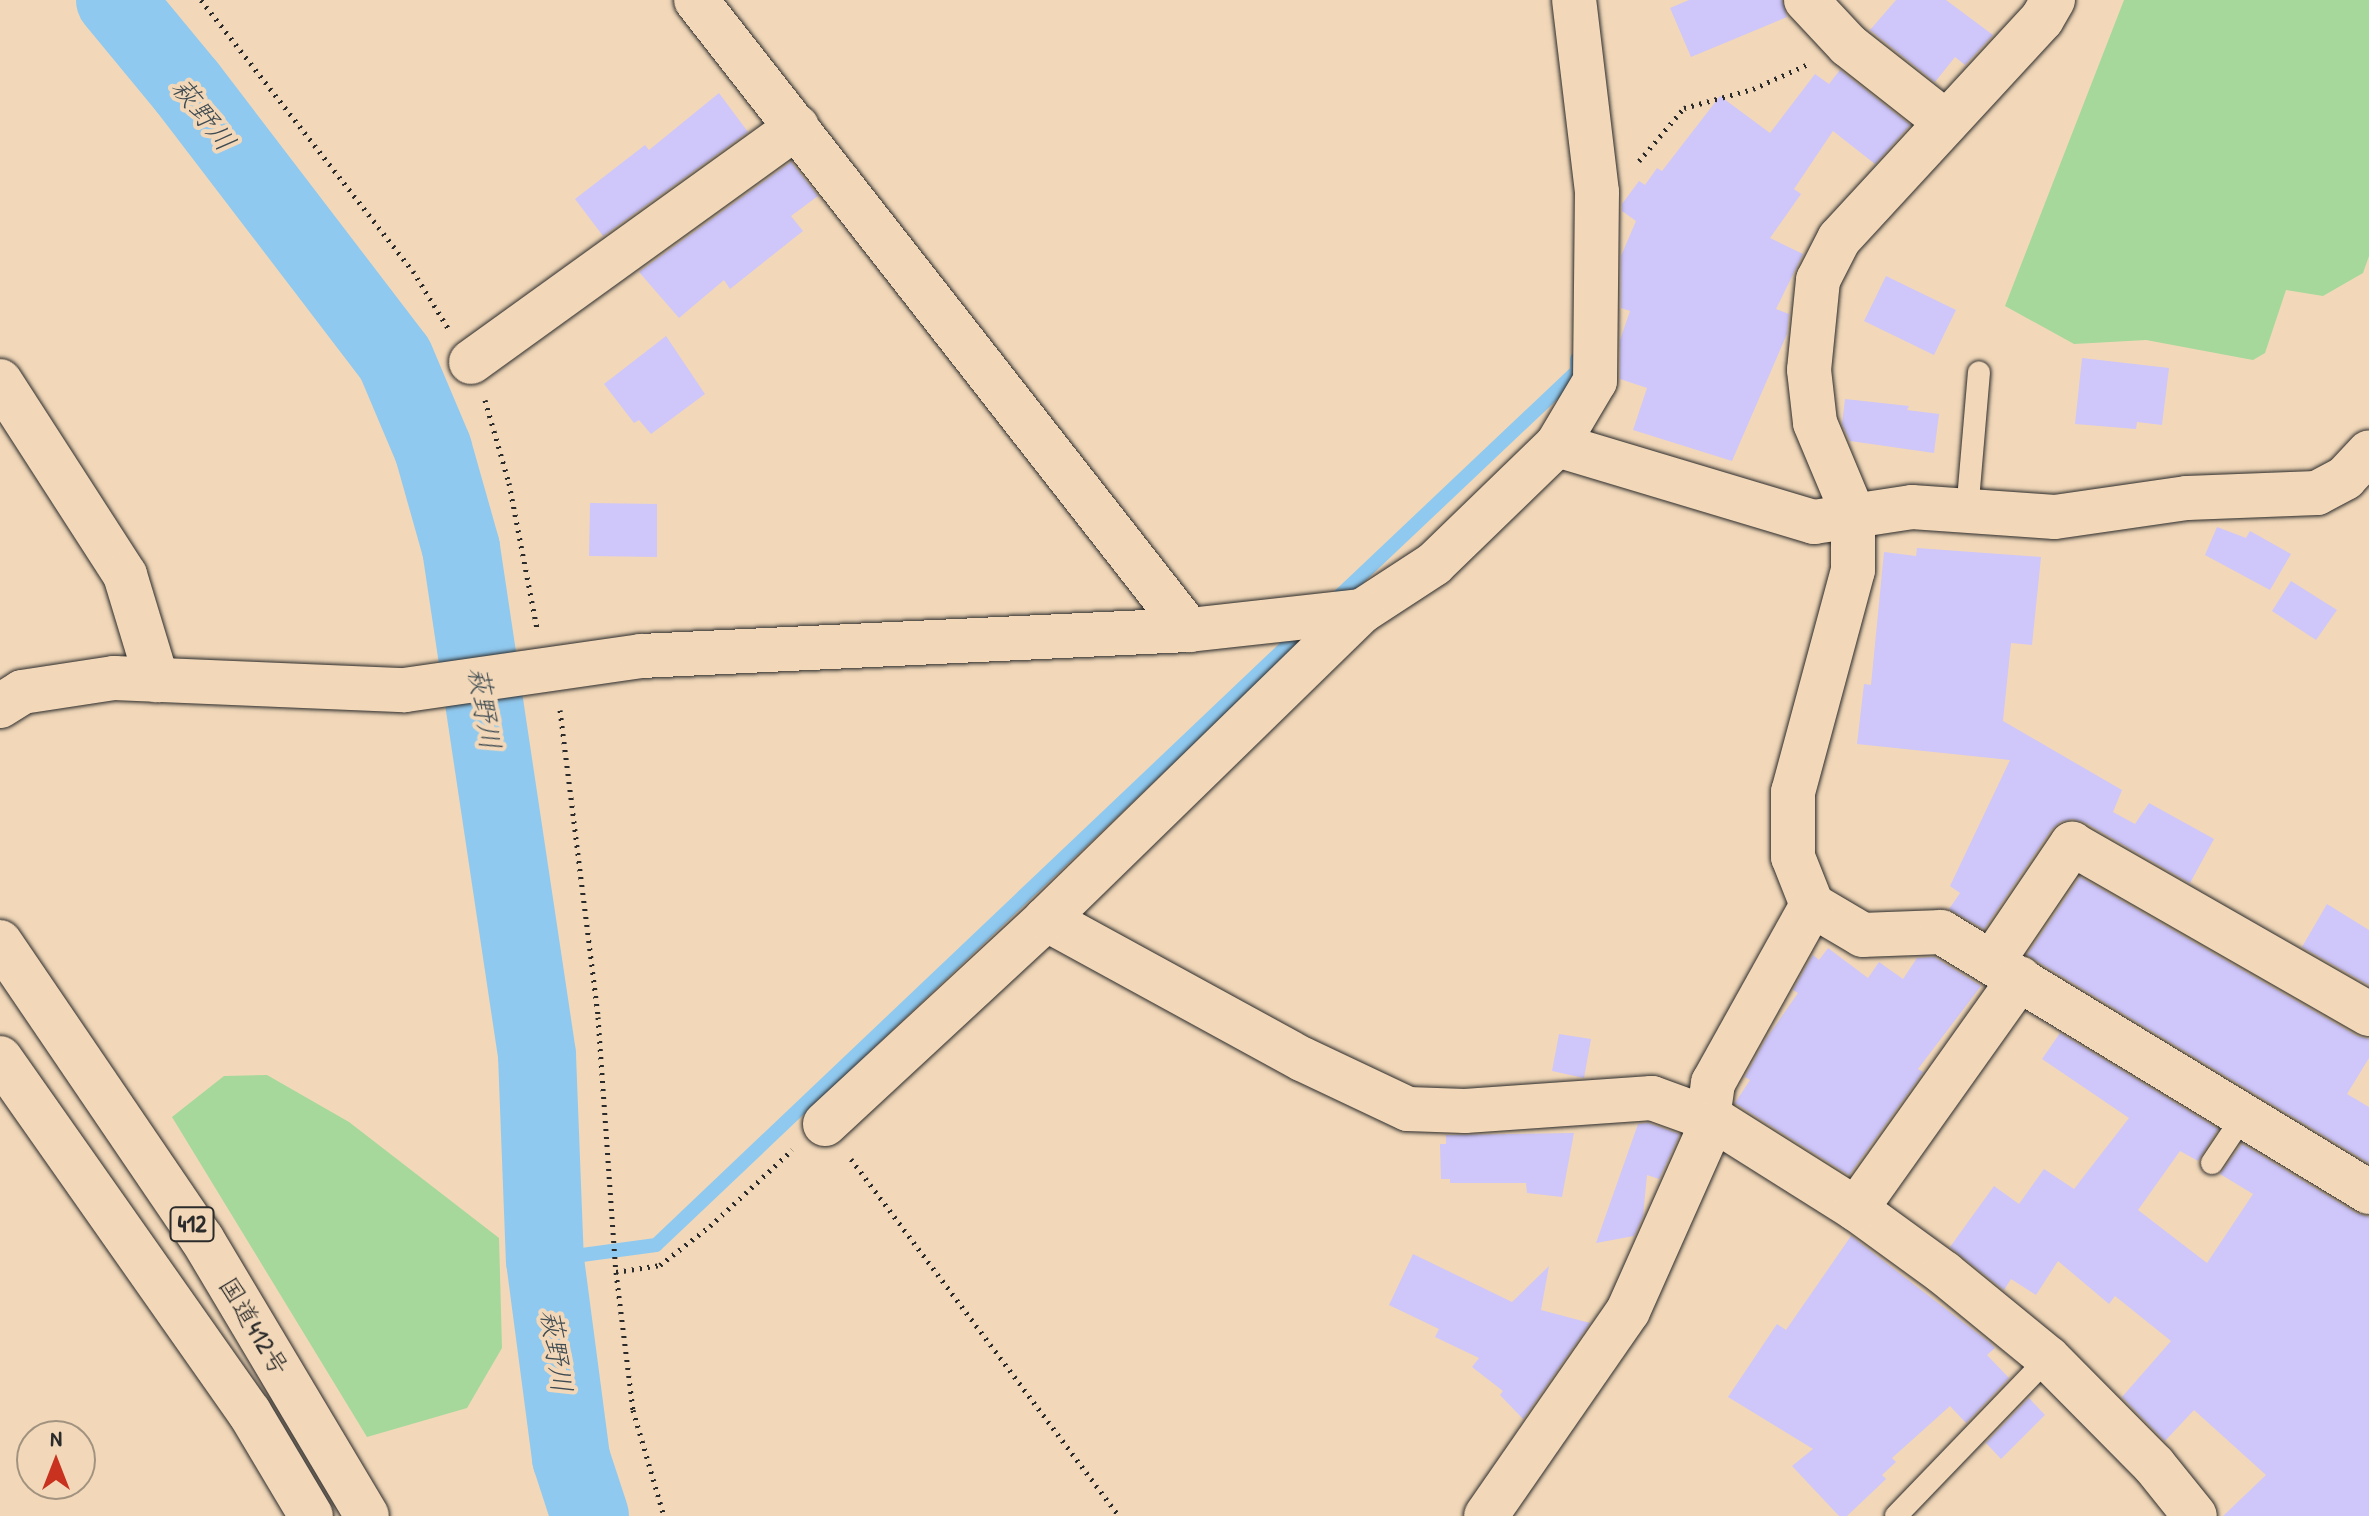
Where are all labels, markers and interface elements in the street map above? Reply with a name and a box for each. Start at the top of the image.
water label: 萩野川 [165,71,243,157]
water label: 萩野川 [462,664,508,752]
road number: 412 [168,1204,216,1244]
street label: 国道412号 [212,1271,296,1381]
water label: 萩野川 [535,1307,579,1395]
north arrow [16,1420,96,1500]
text: N [50,1423,62,1453]

